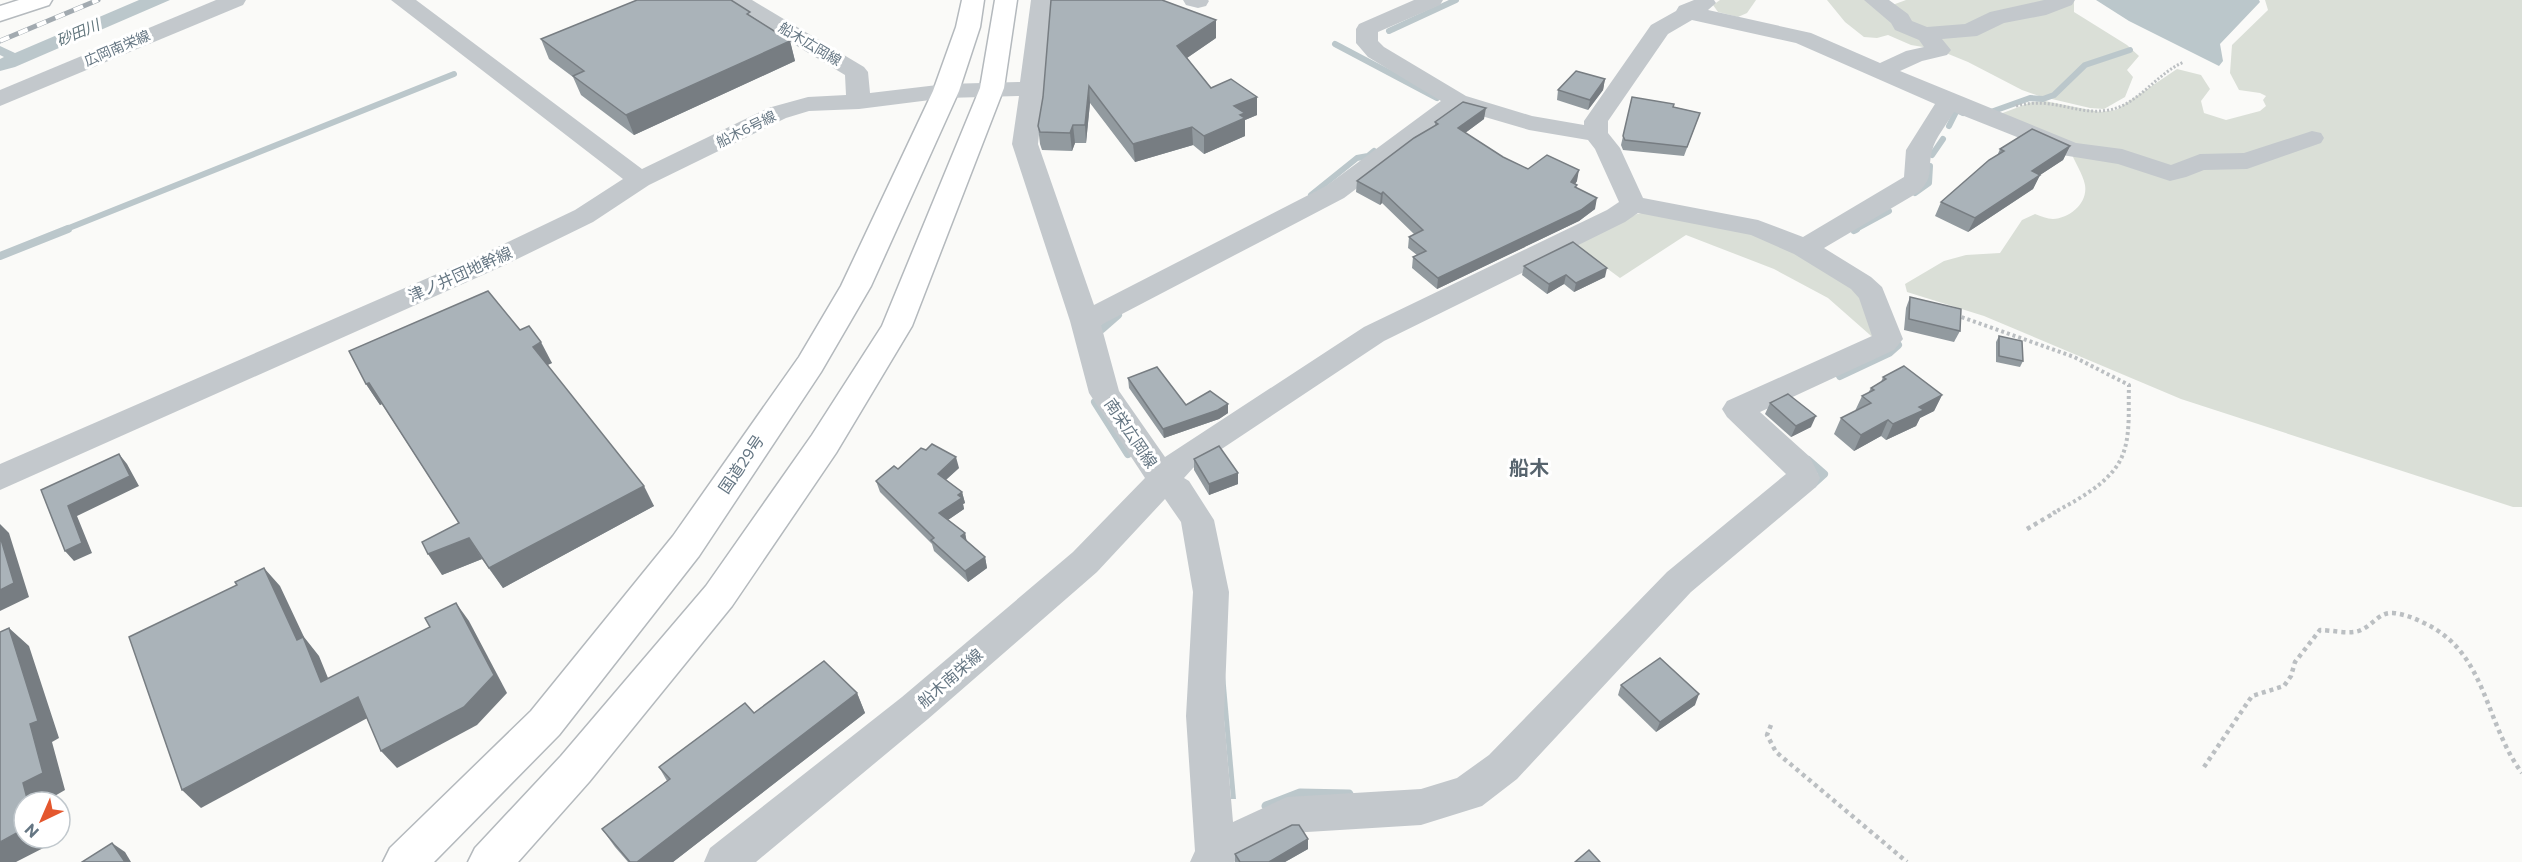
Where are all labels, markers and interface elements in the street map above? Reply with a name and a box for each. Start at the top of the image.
water label: 砂田川 [53,14,104,49]
street label: 船木広岡線 [776,18,845,69]
street label: 広岡南栄線 [81,26,152,69]
street label: 船木6号線 [713,107,778,150]
street label: 津ノ井団地幹線 [405,242,515,305]
street label: 南栄広岡線 [1101,394,1162,471]
street label: 国道29号 [714,431,767,497]
district label: 船木 [1509,455,1549,479]
street label: 船木南栄線 [913,644,986,711]
north arrow [12,790,72,850]
text: N [20,820,42,842]

